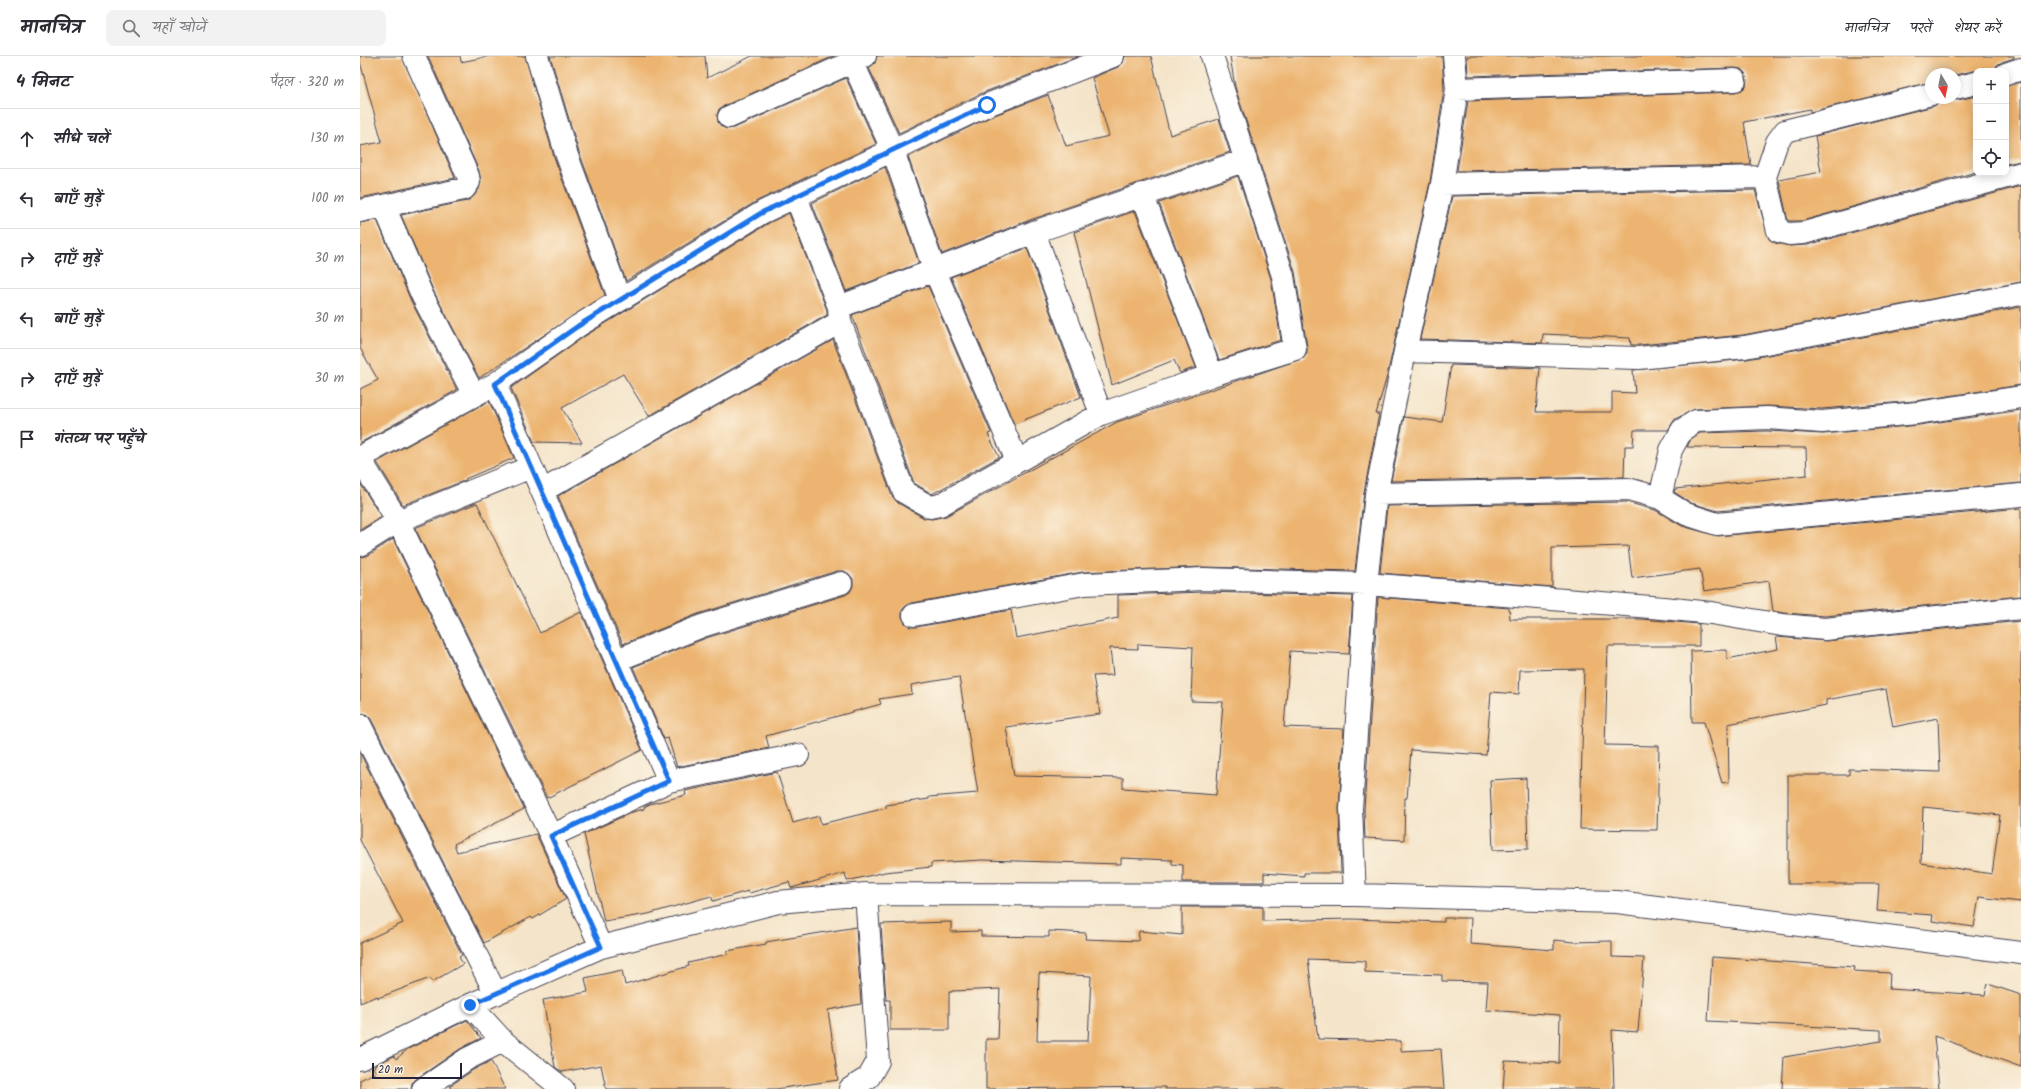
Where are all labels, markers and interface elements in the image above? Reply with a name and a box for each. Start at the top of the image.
search box [106,10,386,46]
text: मानचित्र [20,13,82,43]
text: यहाँ खोजें [152,16,206,40]
icon: search [120,17,142,39]
text: मानचित्र [1845,17,1888,39]
text: परतें [1910,17,1932,39]
text: शेयर करें [1954,17,2001,39]
north arrow [1925,68,1961,104]
map controls [1973,68,2009,176]
button: + [1973,68,2009,104]
text: 4 मिनट [16,69,70,96]
text: पैदल · 320 m [270,72,344,93]
route start [978,96,996,114]
button: − [1973,104,2009,140]
text: सीधे चलें [54,127,109,151]
icon: ahead [16,128,38,150]
text: 130 m [310,128,344,149]
button: locate [1973,140,2009,176]
text: बाएँ मुड़ें [54,187,102,211]
icon: left [16,188,38,210]
text: 100 m [311,188,344,209]
text: दाएँ मुड़ें [54,247,101,271]
icon: right [16,248,38,270]
text: 30 m [315,248,344,269]
text: बाएँ मुड़ें [54,307,102,331]
icon: left [16,308,38,330]
text: 30 m [315,308,344,329]
text: दाएँ मुड़ें [54,367,101,391]
icon: right [16,368,38,390]
text: 30 m [315,368,344,389]
text: गंतव्य पर पहुँचे [54,427,145,451]
icon: arrive [16,428,38,450]
route end [461,996,479,1014]
scale bar [372,1061,462,1080]
text: 20 m [378,1061,403,1079]

